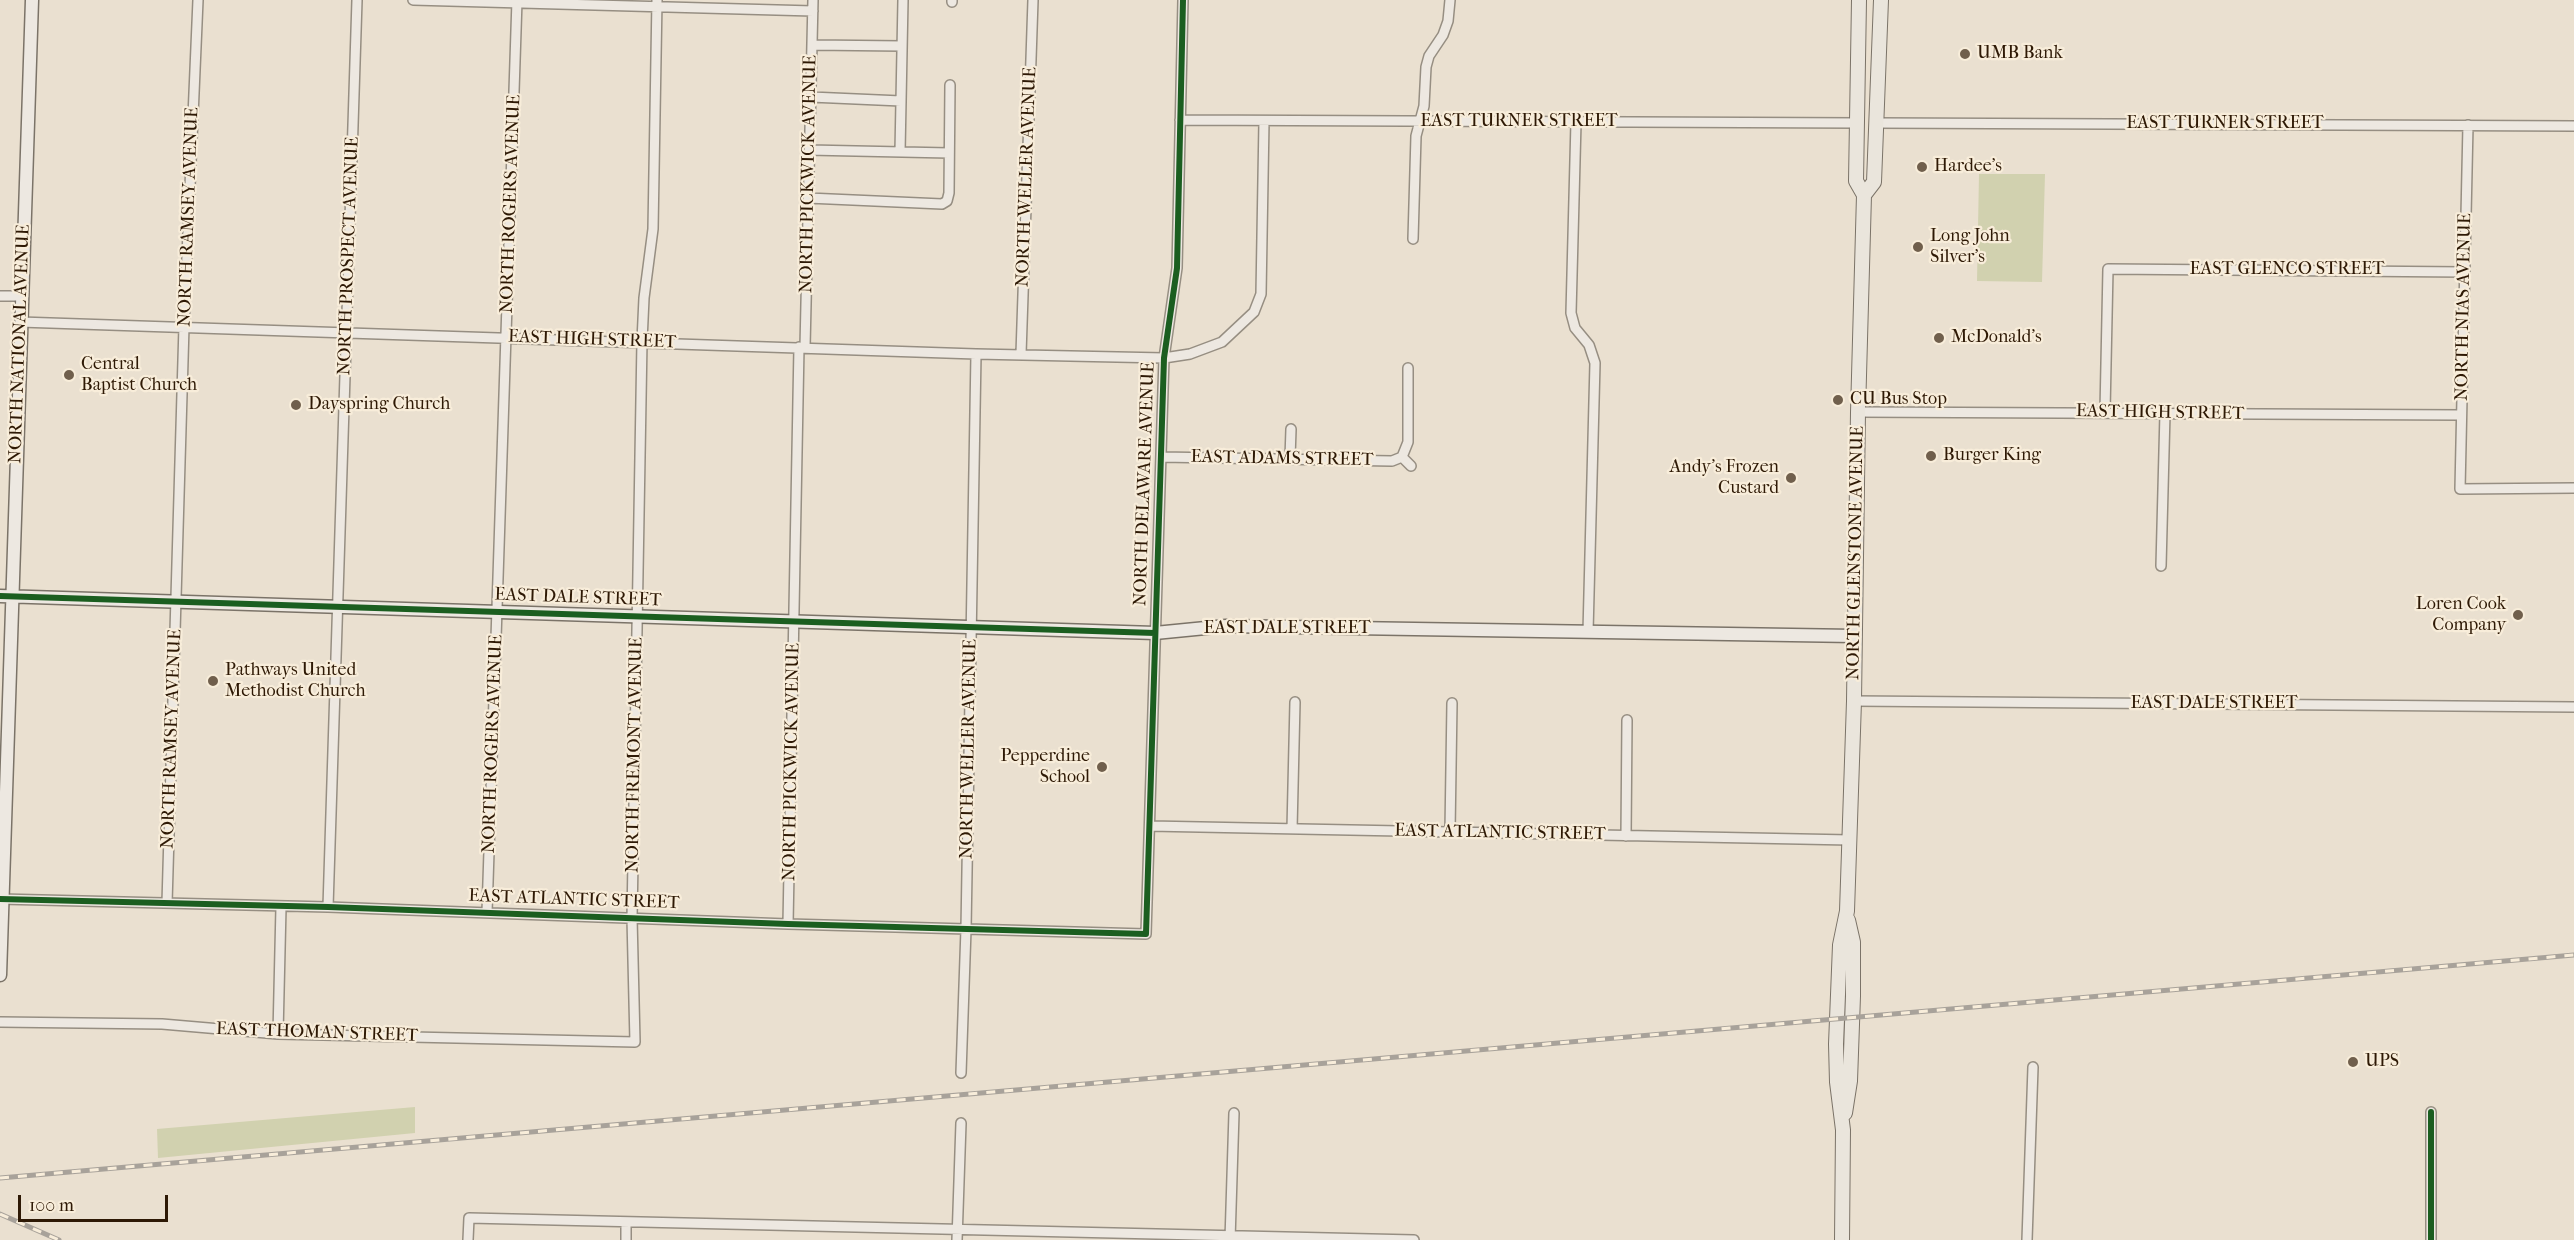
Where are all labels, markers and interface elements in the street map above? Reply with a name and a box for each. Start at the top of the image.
place label: UMB Bank [1977,43,2063,65]
marker: UMB Bank [1958,47,1972,61]
street label: NORTH PICKWICK AVENUE [796,55,822,293]
street label: NORTH WELLER AVENUE [1012,67,1042,287]
street label: NORTH ROGERS AVENUE [496,94,526,314]
street label: NORTH RAMSEY AVENUE [174,107,204,327]
street label: EAST TURNER STREET [1420,111,1618,133]
street label: EAST TURNER STREET [2126,113,2324,135]
street label: NORTH PROSPECT AVENUE [334,136,364,376]
place label: Hardee's [1934,156,2002,178]
marker: Hardee's [1915,160,1929,174]
street label: NORTH NIAS AVENUE [2452,213,2476,401]
street label: NORTH NATIONAL AVENUE [5,224,35,464]
place label: Long John Silver's [1930,226,2010,268]
marker: Long John Silver's [1911,240,1925,254]
street label: EAST GLENCO STREET [2190,259,2384,281]
street label: EAST HIGH STREET [507,326,677,354]
place label: McDonald's [1951,327,2042,349]
marker: McDonald's [1932,331,1946,345]
place label: Central Baptist Church [81,354,197,397]
street label: NORTH DELAWARE AVENUE [1130,362,1160,606]
marker: Central Baptist Church [62,368,76,382]
place label: CU Bus Stop [1850,389,1947,411]
marker: CU Bus Stop [1831,393,1845,407]
place label: Dayspring Church [308,394,450,416]
marker: Dayspring Church [289,398,303,412]
street label: EAST HIGH STREET [2076,401,2244,425]
street label: NORTH GLENSTONE AVENUE [1843,426,1869,680]
place label: Burger King [1943,445,2041,467]
street label: EAST ADAMS STREET [1190,447,1374,471]
marker: Burger King [1924,449,1938,463]
place label: Andy's Frozen Custard [1670,457,1779,500]
marker: Andy's Frozen Custard [1784,471,1798,485]
street label: EAST DALE STREET [494,584,662,612]
place label: Loren Cook Company [2416,594,2506,636]
marker: Loren Cook Company [2511,608,2525,622]
street label: EAST DALE STREET [1203,618,1371,640]
street label: NORTH RAMSEY AVENUE [157,629,187,849]
street label: NORTH ROGERS AVENUE [478,634,508,854]
street label: NORTH FREMONT AVENUE [622,637,648,873]
street label: NORTH WELLER AVENUE [956,639,982,859]
street label: NORTH PICKWICK AVENUE [779,643,805,881]
place label: Pathways United Methodist Church [225,660,366,702]
marker: Pathways United Methodist Church [206,674,220,688]
street label: EAST DALE STREET [2130,693,2298,715]
place label: Pepperdine School [1000,746,1090,789]
marker: Pepperdine School [1095,760,1109,774]
street label: EAST ATLANTIC STREET [1394,820,1606,846]
street label: EAST ATLANTIC STREET [468,886,680,914]
street label: EAST THOMAN STREET [216,1019,418,1047]
place label: UPS [2365,1051,2399,1073]
marker: UPS [2346,1055,2360,1069]
scale bar [21,1183,171,1221]
text: 100 m [29,1195,74,1216]

